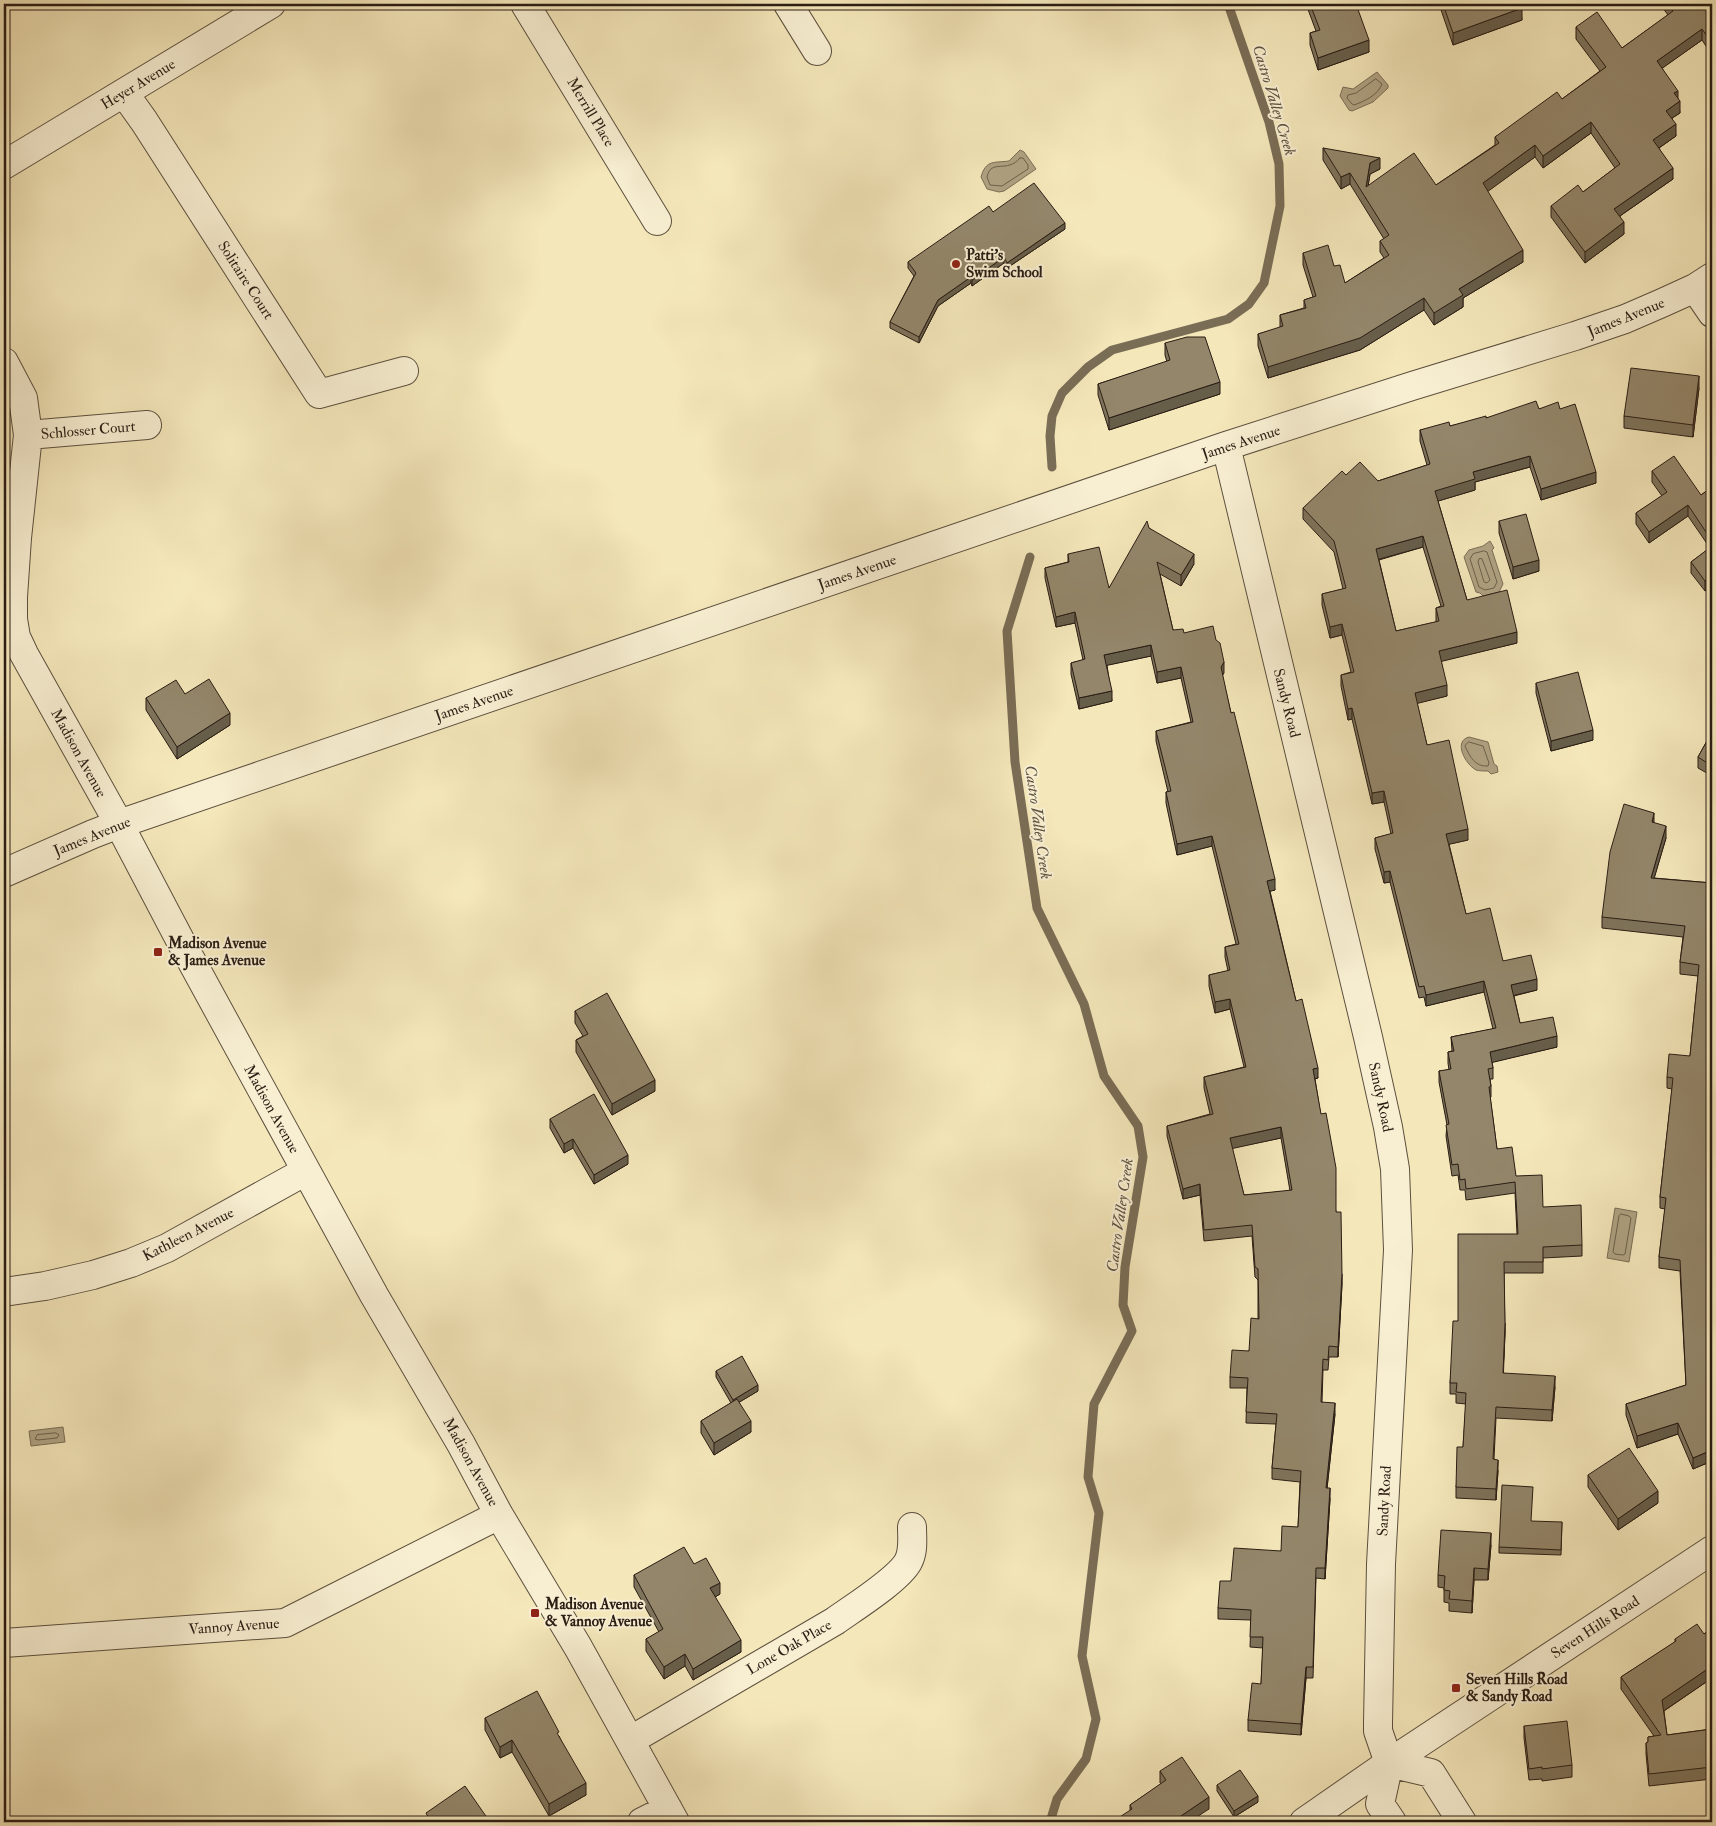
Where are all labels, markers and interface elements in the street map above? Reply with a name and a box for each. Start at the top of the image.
water label: Castro Valley Creek [1248,42,1301,158]
street label: Heyer Avenue [98,55,179,114]
street label: Merrill Place [562,74,619,150]
street label: Solitaire Court [213,238,278,323]
place label: Patti's Swim School [966,246,1043,282]
marker: Patti's Swim School [950,258,962,270]
street label: James Avenue [1584,293,1668,343]
street label: Schlosser Court [40,417,136,444]
street label: James Avenue [1199,421,1283,465]
street label: James Avenue [815,550,899,596]
street label: Sandy Road [1269,667,1304,740]
street label: James Avenue [432,681,516,727]
street label: Madison Avenue [46,705,111,801]
water label: Castro Valley Creek [1020,764,1056,881]
street label: James Avenue [50,812,134,862]
place label: Madison Avenue & James Avenue [167,934,267,971]
marker: Madison Avenue & James Avenue [152,946,164,958]
street label: Madison Avenue [239,1061,304,1157]
street label: Sandy Road [1364,1061,1397,1134]
water label: Castro Valley Creek [1102,1157,1138,1273]
street label: Kathleen Avenue [139,1203,237,1266]
street label: Madison Avenue [438,1414,503,1510]
street label: Sandy Road [1373,1465,1396,1537]
street label: Seven Hills Road [1547,1591,1644,1663]
place label: Madison Avenue & Vannoy Avenue [544,1595,653,1632]
marker: Madison Avenue & Vannoy Avenue [529,1607,541,1619]
street label: Vannoy Avenue [188,1614,280,1639]
street label: Lone Oak Place [743,1615,835,1679]
place label: Seven Hills Road & Sandy Road [1466,1670,1568,1707]
marker: Seven Hills Road & Sandy Road [1450,1682,1462,1694]

